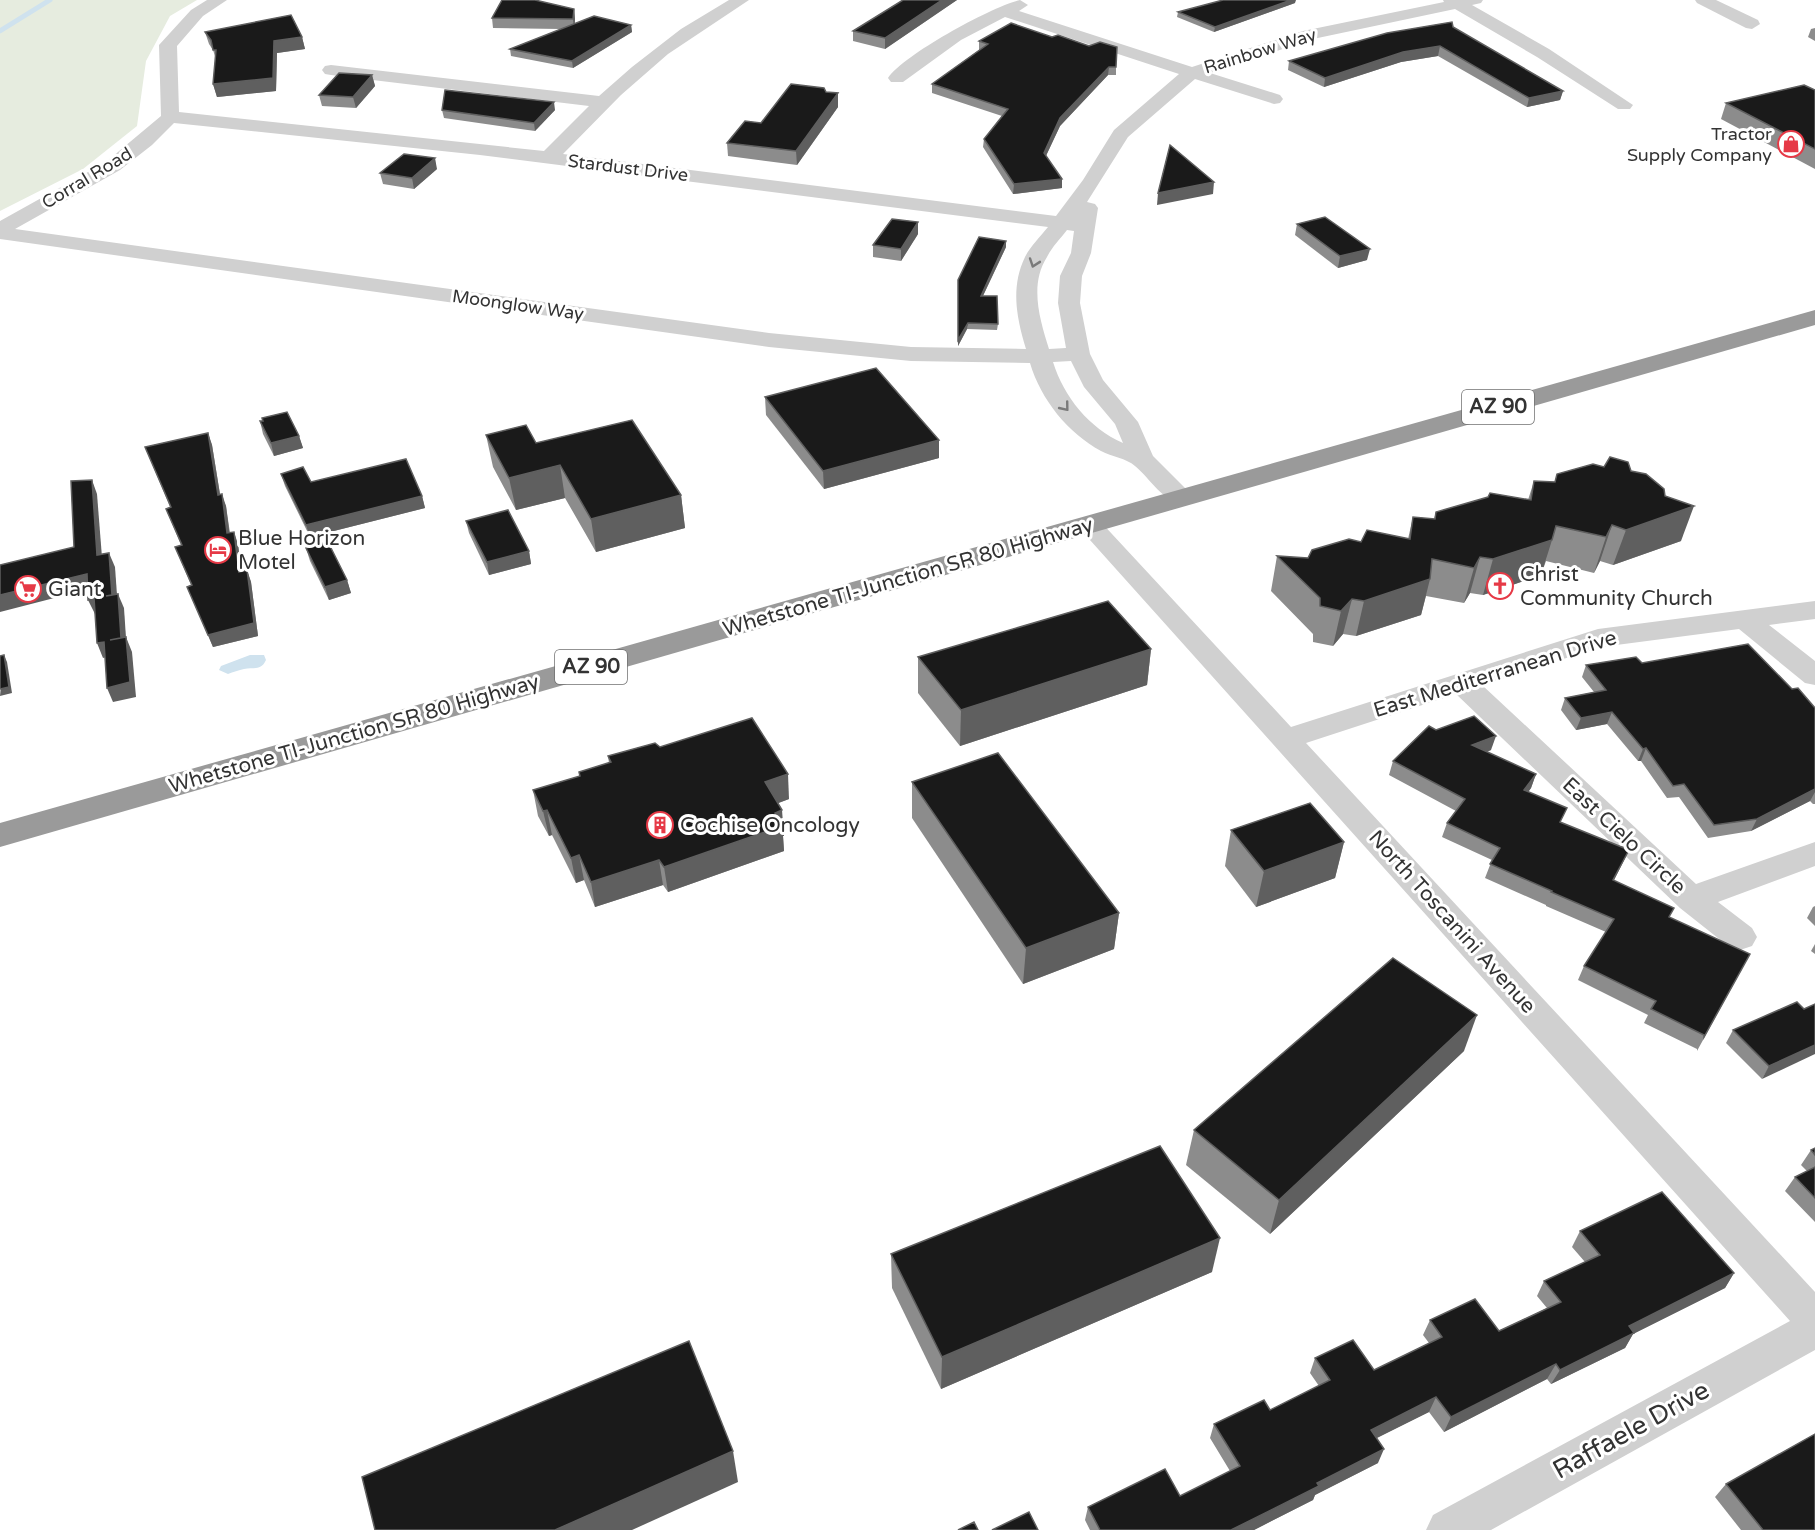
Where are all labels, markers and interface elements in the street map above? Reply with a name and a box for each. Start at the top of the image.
street label: Rainbow Way [1201,23,1319,79]
place label: Tractor Supply Company [1627,123,1772,166]
shop icon: Tractor Supply Company [1776,129,1806,159]
street label: Corral Road [38,142,136,214]
street label: Stardust Drive [567,150,689,186]
one-way arrow [1029,258,1042,268]
street label: Moonglow Way [451,285,586,325]
road number: AZ 90 [1462,390,1534,424]
one-way arrow [1058,400,1069,411]
street label: Whetstone TI-Junction SR 80 Highway [720,512,1096,642]
place label: Blue Horizon Motel [238,526,365,575]
hotel icon: Blue Horizon Motel [203,535,233,565]
place label: Christ Community Church [1520,562,1713,611]
church icon: Christ Community Church [1485,571,1515,601]
supermarket icon: Giant [13,574,43,604]
place label: Giant [48,577,102,602]
street label: East Mediterranean Drive [1370,625,1620,723]
road number: AZ 90 [555,650,627,684]
street label: Whetstone TI-Junction SR 80 Highway [166,669,542,799]
street label: East Cielo Circle [1557,772,1691,900]
building icon: Cochise Oncology [645,810,675,840]
place label: Cochise Oncology [680,813,860,838]
street label: North Toscanini Avenue [1363,825,1541,1019]
street label: Raffaele Drive [1547,1374,1715,1486]

